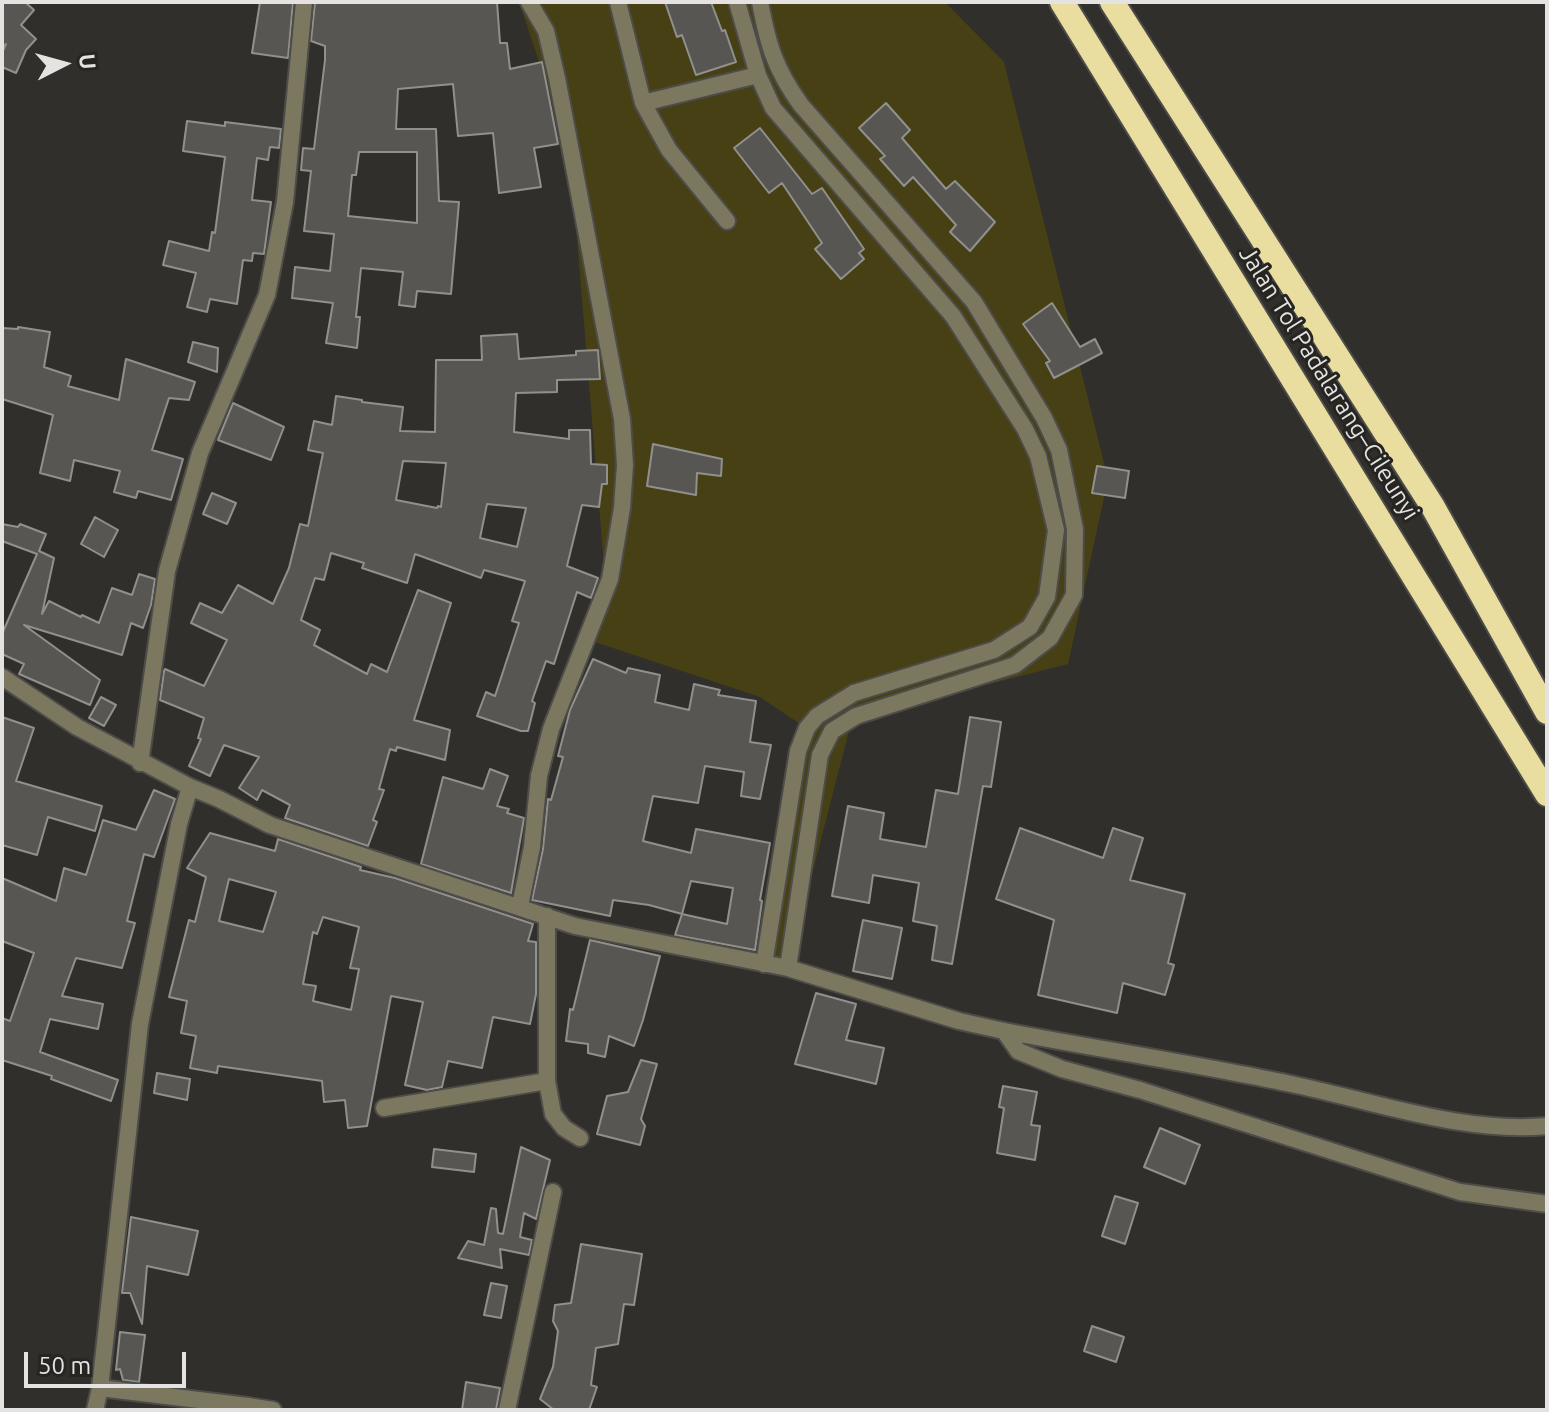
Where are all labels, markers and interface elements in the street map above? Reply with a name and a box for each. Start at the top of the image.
north arrow [24,24,104,104]
text: U [75,52,102,70]
street label: Jalan Tol Padalarang–Cileunyi [1233,241,1425,525]
scale bar [28,1336,190,1386]
text: 50 m [38,1352,91,1379]

